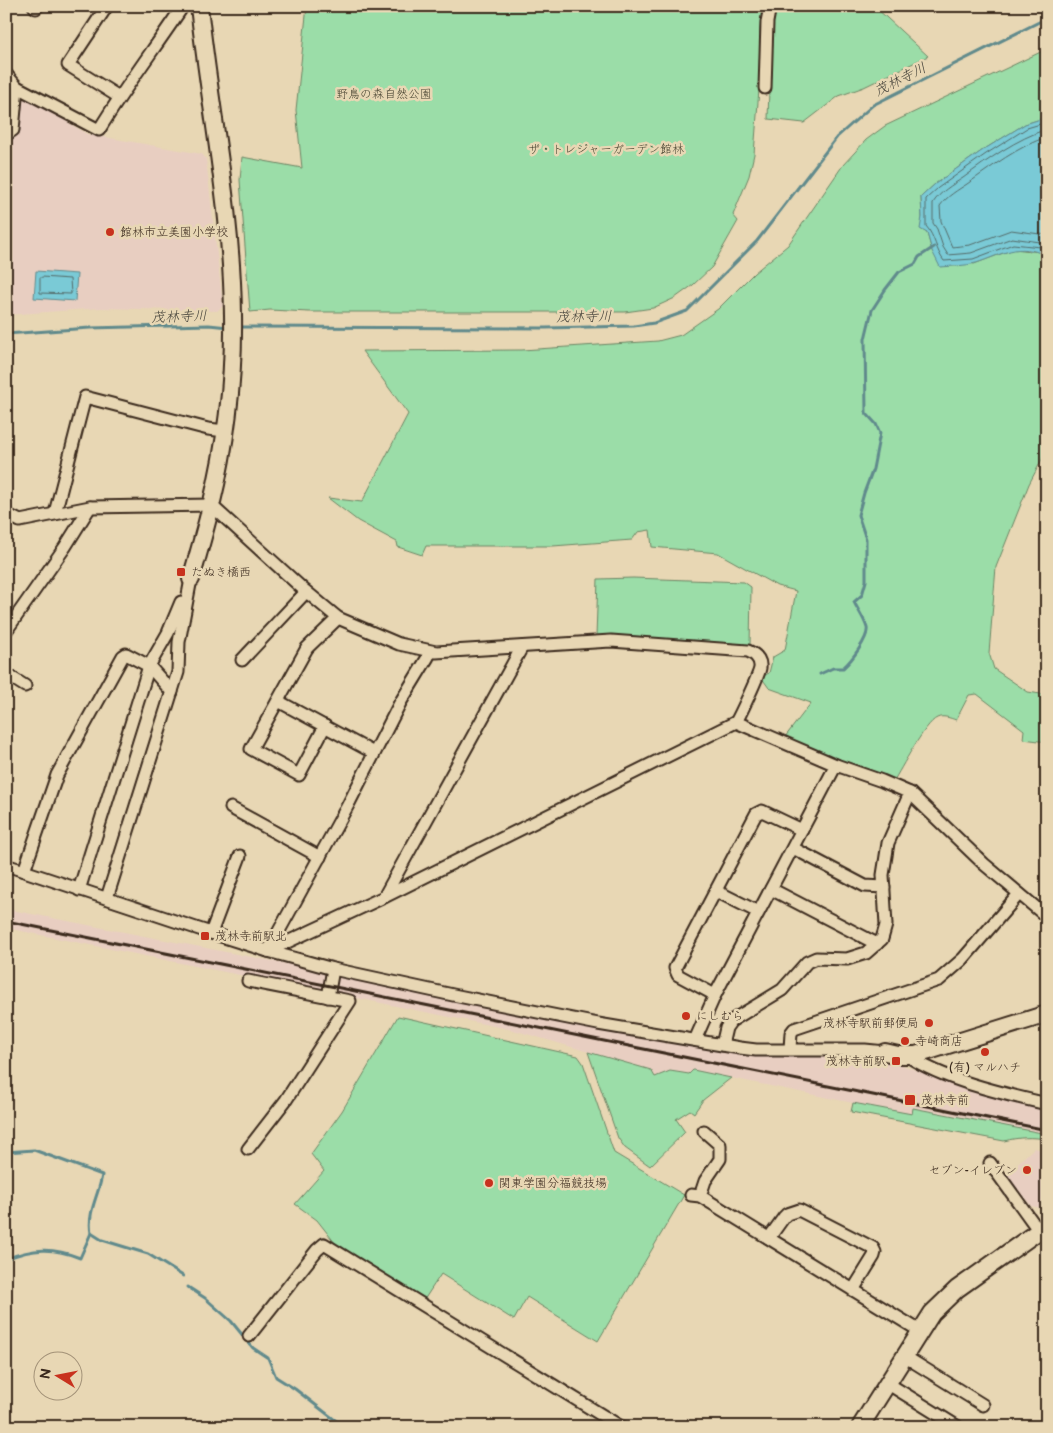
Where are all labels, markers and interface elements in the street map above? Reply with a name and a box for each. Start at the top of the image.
water label: 茂林寺川 [871,59,929,100]
park label: 野鳥の森自然公園 [336,87,432,102]
park label: ザ・トレジャーガーデン館林 [528,142,684,157]
place label: 館林市立美園小学校 [120,225,228,240]
marker: 館林市立美園小学校 [104,226,116,238]
water label: 茂林寺川 [151,307,207,326]
water label: 茂林寺川 [556,308,612,325]
place label: たぬき橋西 [191,565,251,580]
marker: たぬき橋西 [175,566,187,578]
place label: 茂林寺前駅北 [215,929,287,944]
marker: 茂林寺前駅北 [199,930,211,942]
place label: にしむら [696,1009,744,1024]
marker: にしむら [680,1010,692,1022]
place label: 茂林寺駅前郵便局 [823,1016,919,1031]
marker: 茂林寺駅前郵便局 [923,1017,935,1029]
place label: 寺崎商店 [915,1034,963,1049]
marker: 寺崎商店 [899,1035,911,1047]
marker: (有) マルハチ [979,1046,991,1058]
place label: 茂林寺前駅 [826,1054,886,1069]
marker: 茂林寺前駅 [890,1055,902,1067]
place label: (有) マルハチ [949,1060,1021,1075]
marker: 茂林寺前 [903,1093,917,1107]
place label: 茂林寺前 [921,1093,969,1108]
place label: セブン-イレブン [929,1163,1017,1178]
marker: セブン-イレブン [1021,1164,1033,1176]
place label: 関東学園分福競技場 [499,1176,607,1191]
marker: 関東学園分福競技場 [483,1177,495,1189]
north arrow [32,1350,82,1400]
text: N [36,1367,55,1380]

